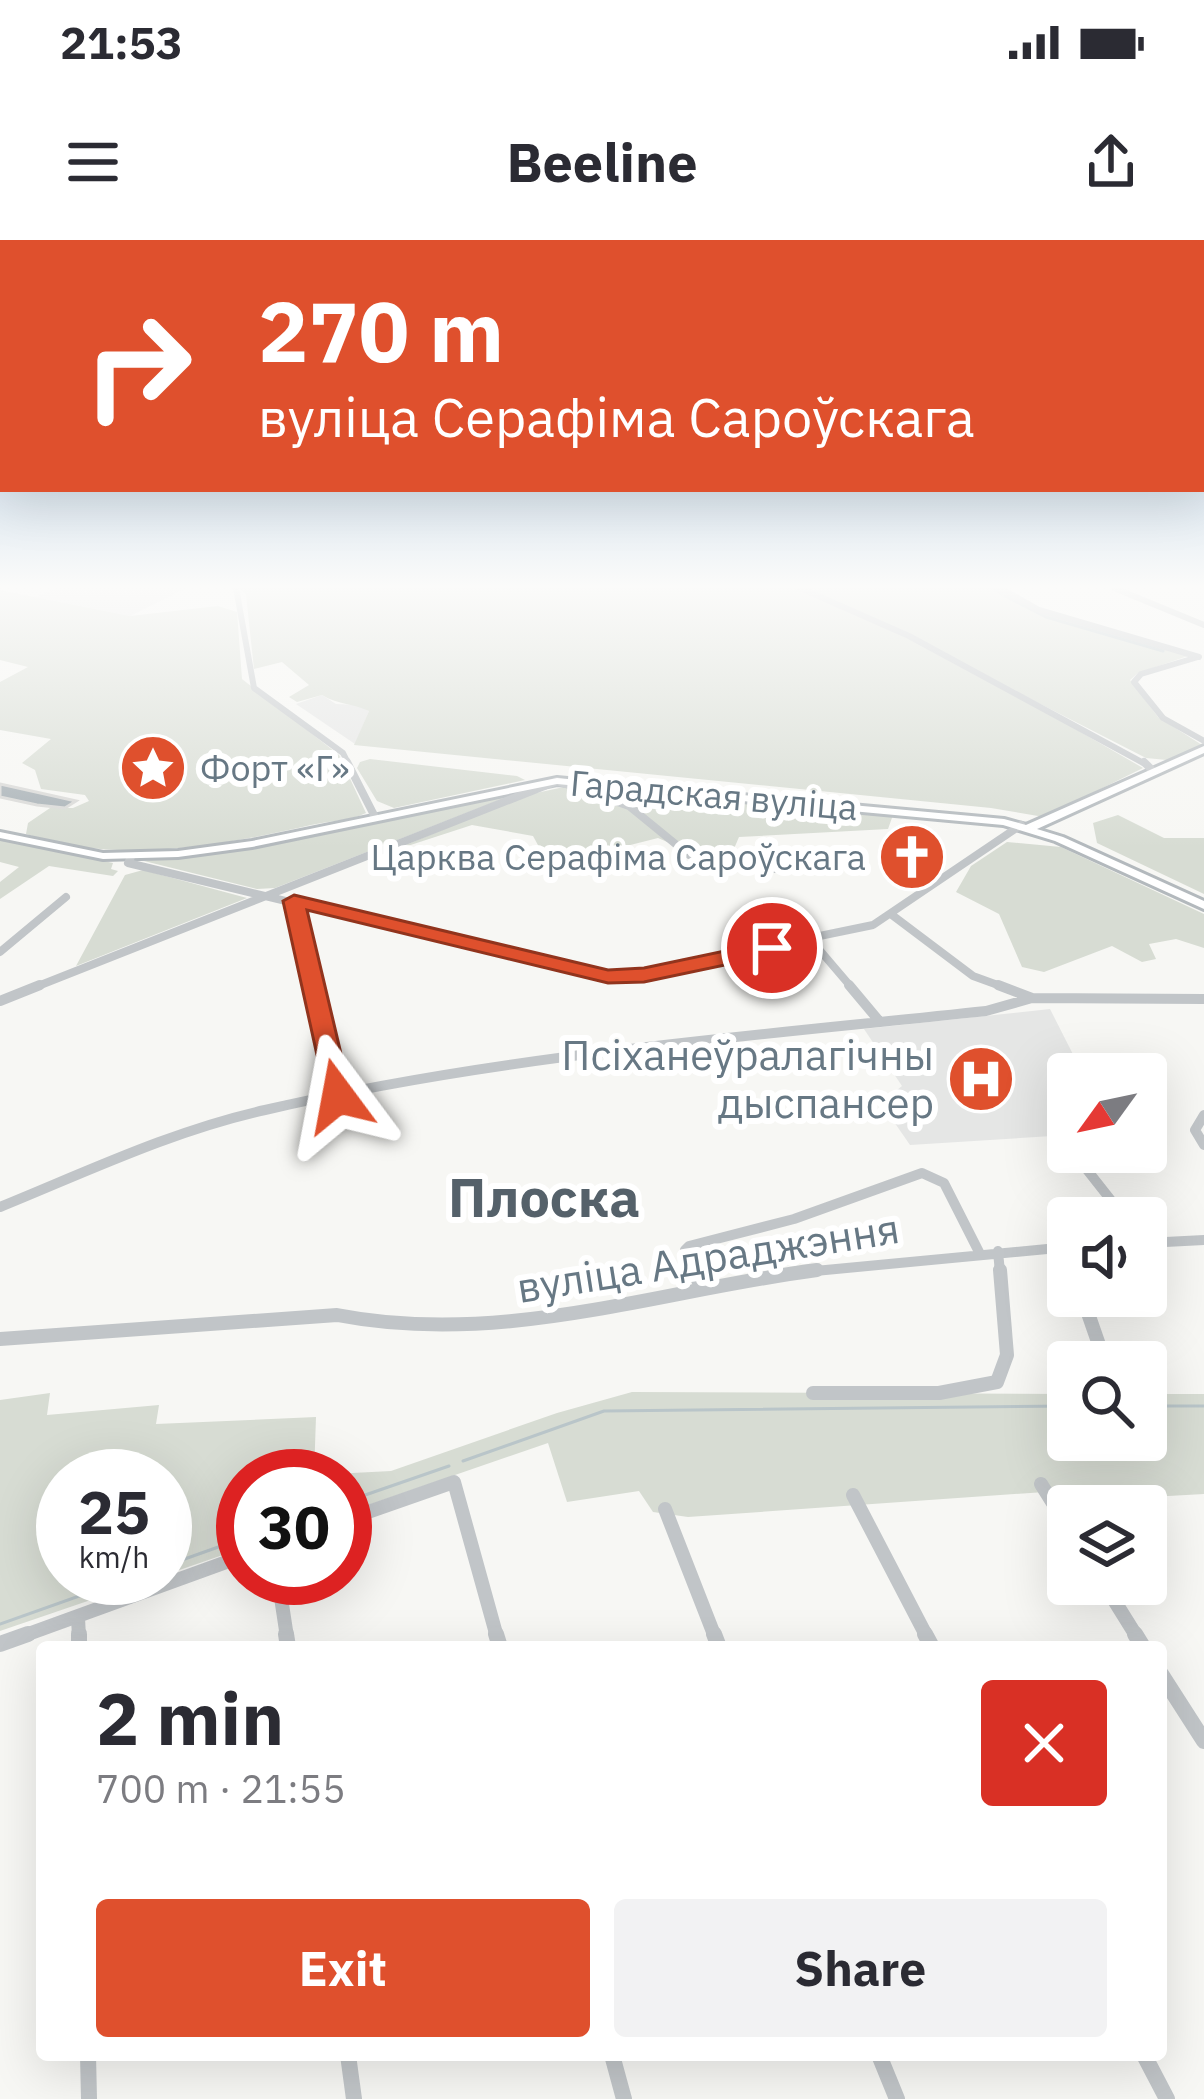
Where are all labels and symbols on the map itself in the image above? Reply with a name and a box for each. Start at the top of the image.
place icon: Форт «Г» [118,733,188,803]
place label: Форт «Г» [200,744,349,791]
street label: Гарадская вуліца [568,759,860,830]
church icon: Царква Серафіма Сароўскага [877,822,947,892]
place label: Царква Серафіма Сароўскага [370,833,866,880]
pin [721,897,823,999]
place label: Псіханеўралагічны дыспансер [561,1027,934,1130]
position arrow [275,1033,401,1159]
hospital icon: Псіханеўралагічны дыспансер [946,1044,1016,1114]
north arrow [1047,1053,1167,1173]
district label: Плоска [448,1162,640,1232]
street label: вуліца Адраджэння [513,1200,903,1315]
speed limit sign: 30 [216,1449,372,1605]

